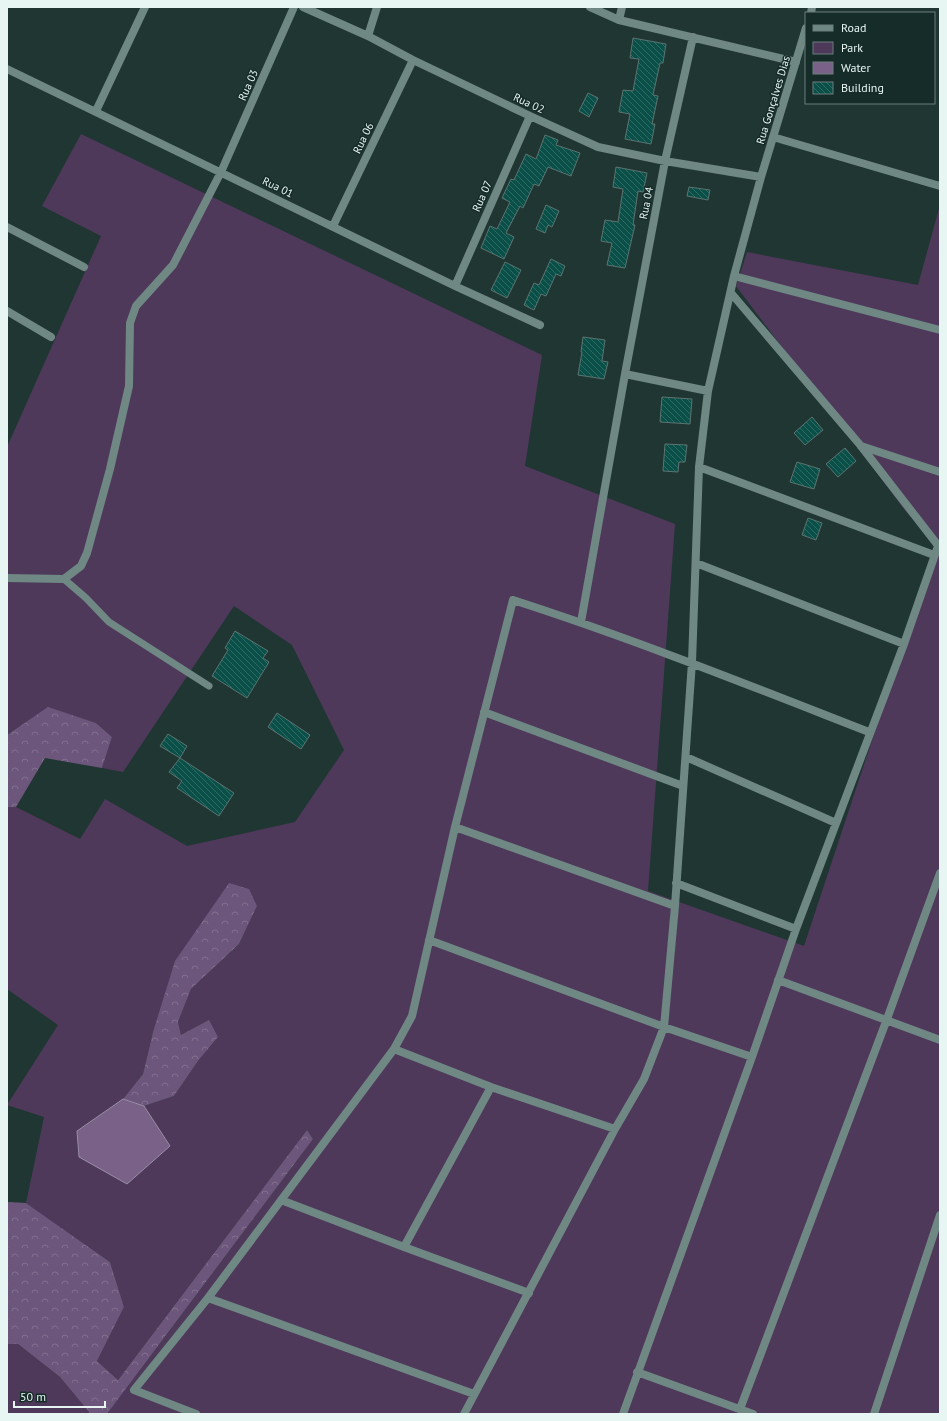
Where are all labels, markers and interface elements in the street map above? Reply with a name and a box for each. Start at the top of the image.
legend [805,12,935,104]
text: Road [841,20,866,35]
text: Park [841,40,863,55]
street label: Rua Gonçalves Dias [753,54,793,146]
text: Water [841,60,871,75]
street label: Rua 03 [235,67,261,103]
text: Building [841,80,884,95]
street label: Rua 02 [511,90,547,116]
street label: Rua 06 [350,120,376,156]
street label: Rua 01 [260,174,296,200]
street label: Rua 07 [469,178,495,214]
street label: Rua 04 [636,186,656,220]
scale bar [14,1383,105,1409]
text: 50 m [20,1389,46,1404]

